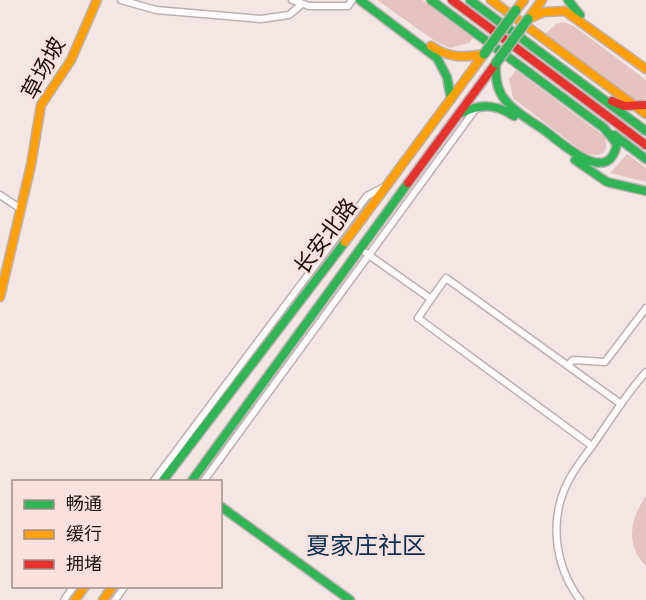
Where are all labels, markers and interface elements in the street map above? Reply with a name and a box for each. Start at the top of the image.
street label: 草场坡 [12,31,74,105]
street label: 长安北路 [285,191,365,281]
legend [12,480,222,588]
text: 畅通 [66,490,102,517]
text: 缓行 [66,520,102,547]
district label: 夏家庄社区 [306,527,426,563]
text: 拥堵 [66,550,102,577]

